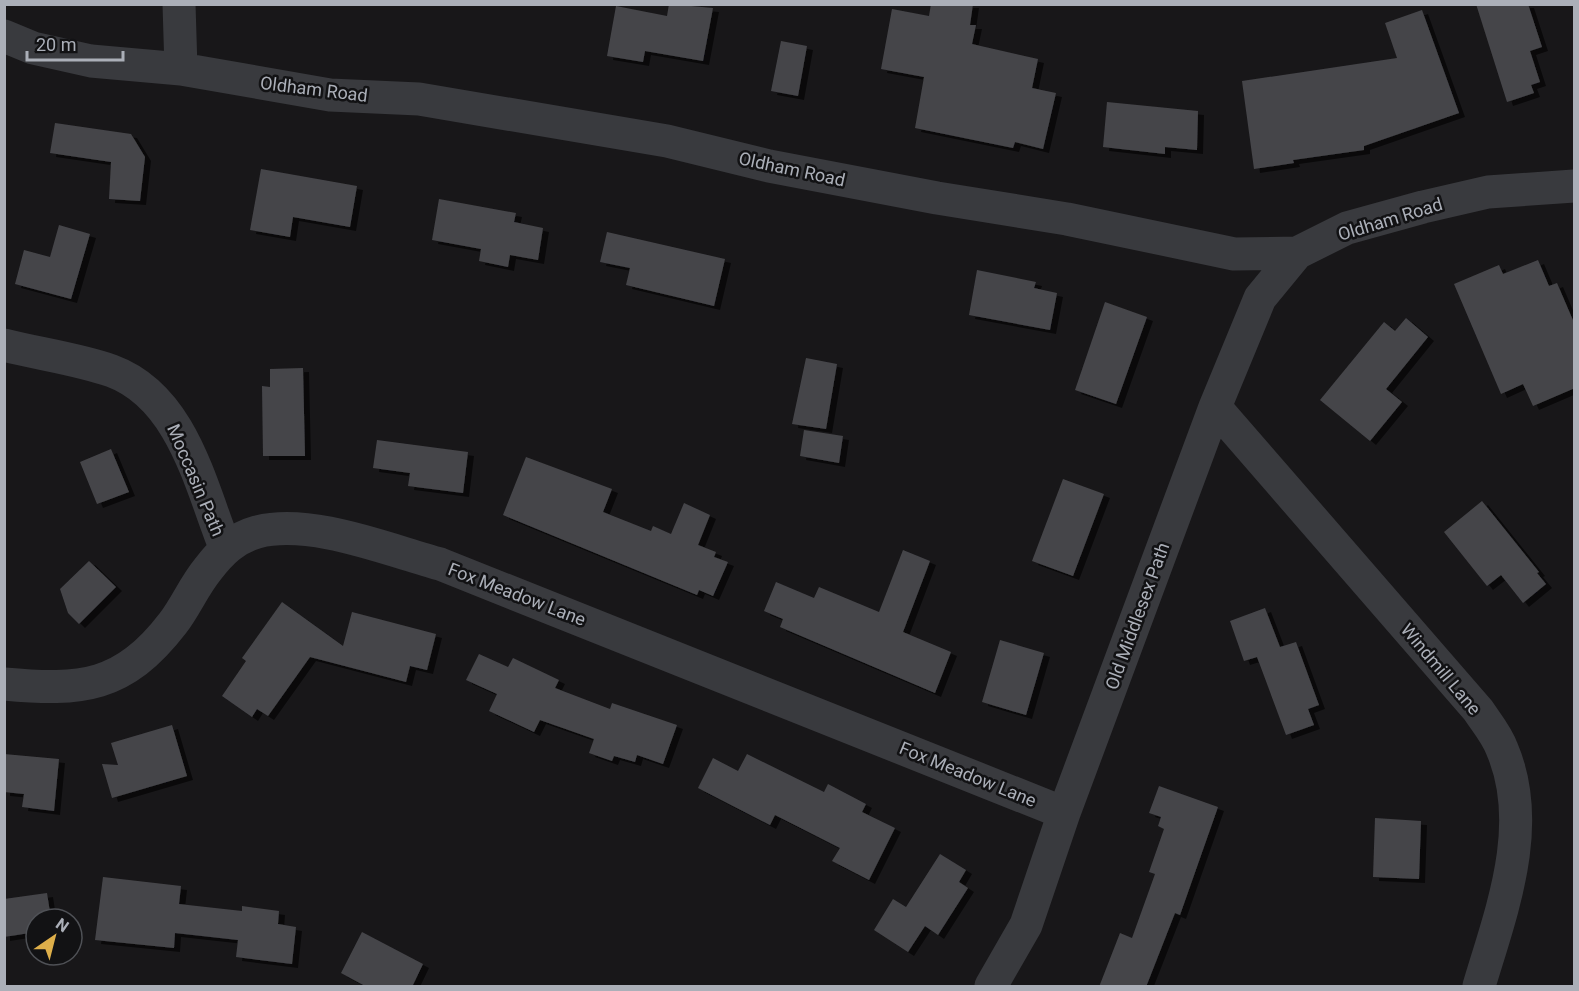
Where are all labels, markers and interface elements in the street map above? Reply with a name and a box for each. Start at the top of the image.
scale bar [27,24,123,62]
text: 20 m [36,34,76,55]
street label: Oldham Road [259,72,369,106]
street label: Oldham Road [737,147,847,191]
street label: Oldham Road [1335,193,1445,245]
street label: Moccasin Path [163,421,229,539]
street label: Old Middlesex Path [1101,540,1173,692]
street label: Fox Meadow Lane [445,558,589,630]
street label: Windmill Lane [1397,619,1485,719]
street label: Fox Meadow Lane [897,737,1039,811]
north arrow [24,907,84,967]
text: N [52,914,72,936]

